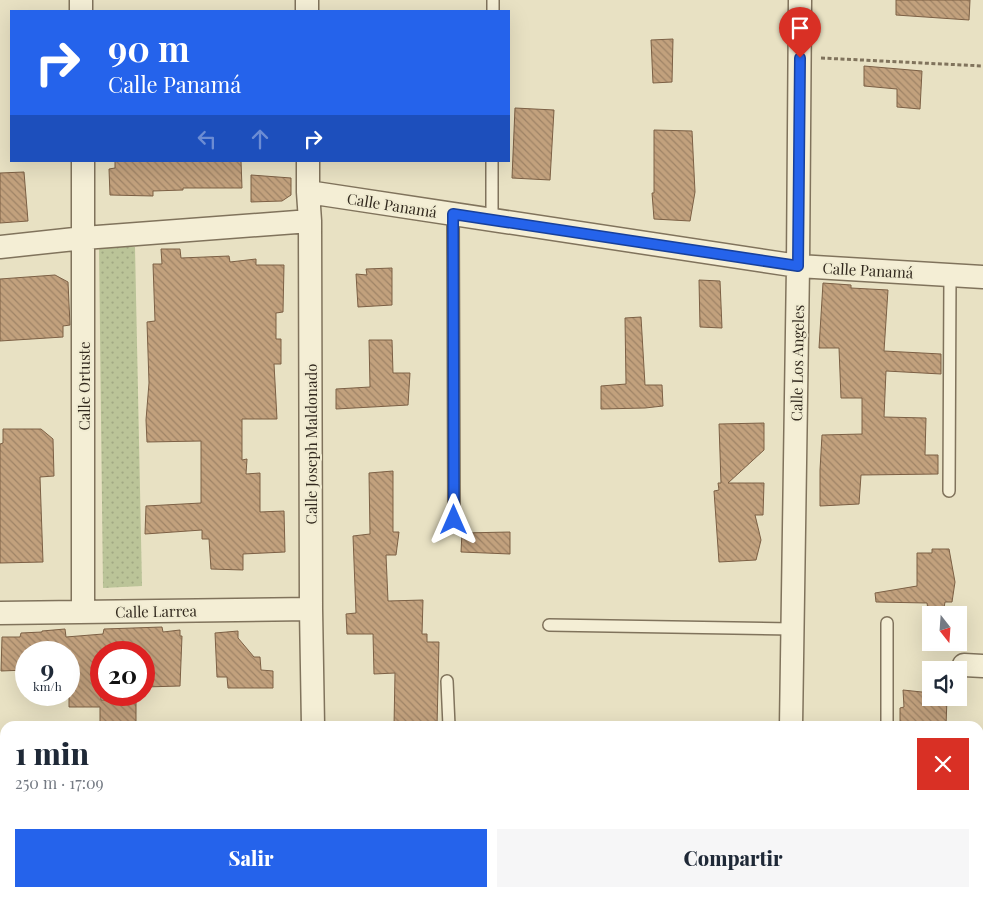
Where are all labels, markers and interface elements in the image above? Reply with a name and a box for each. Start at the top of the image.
pin [779,7,821,58]
icon: arrive [786,14,814,42]
text: 90 m [108,24,190,71]
icon: right [25,30,90,95]
text: Calle Panamá [108,69,241,99]
icon: left [193,125,221,153]
icon: ahead [246,125,274,153]
icon: right [299,125,327,153]
street label: Calle Panamá [346,188,439,222]
street label: Calle Panamá [822,258,914,282]
street label: Calle Los Angeles [786,305,808,421]
street label: Calle Ortuste [74,342,94,430]
street label: Calle Joseph Maldonado [301,364,321,524]
position arrow [427,493,479,545]
street label: Calle Larrea [115,600,198,622]
north arrow [922,606,968,651]
map controls [922,606,967,706]
speed limit sign: 20 [90,641,155,706]
text: 9 [41,651,54,684]
button: sound [922,661,967,706]
text: km/h [33,678,62,694]
text: 1 min [15,733,89,773]
button: close [917,738,969,790]
text: 250 m · 17:09 [15,772,104,793]
button: Salir [15,829,487,887]
button: Compartir [497,829,969,887]

